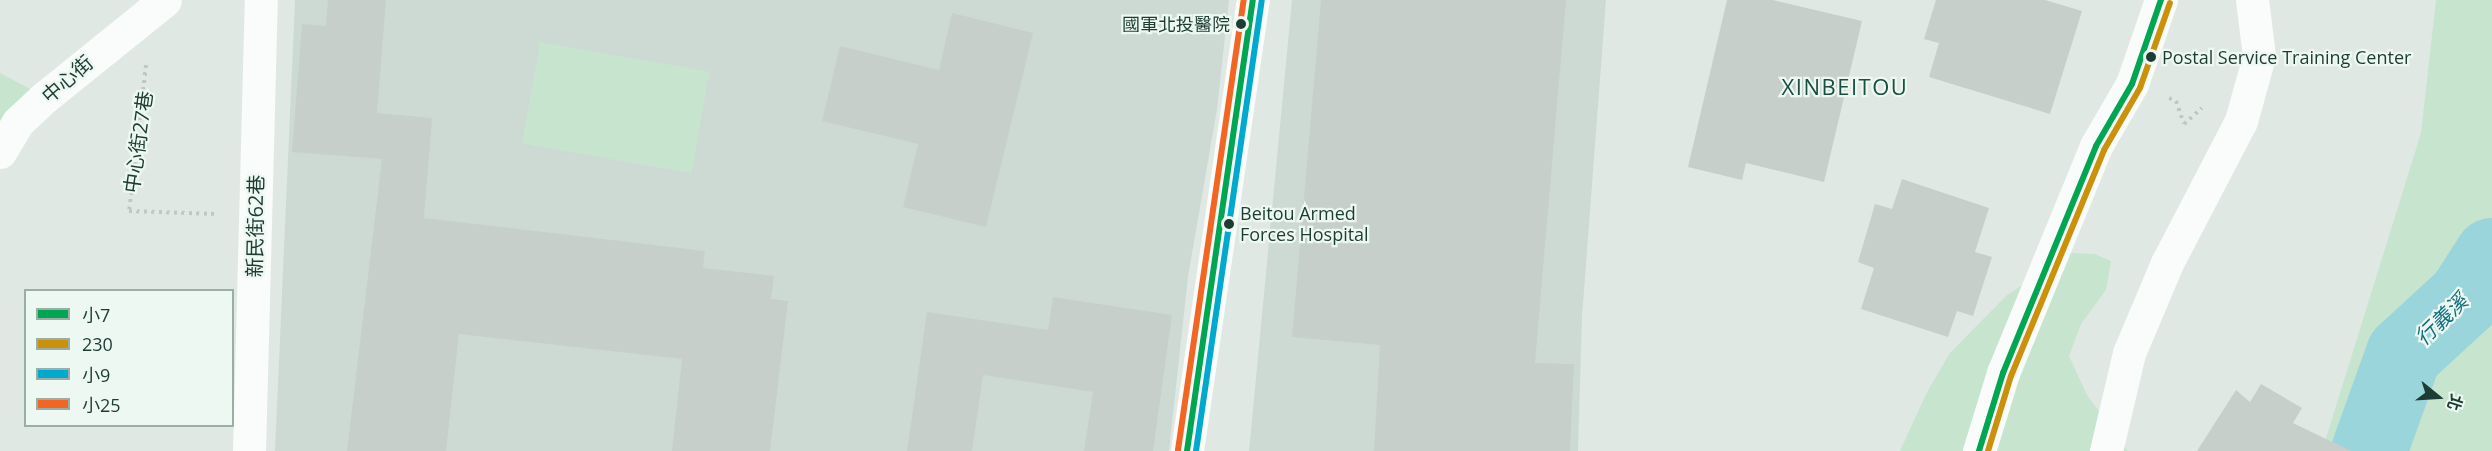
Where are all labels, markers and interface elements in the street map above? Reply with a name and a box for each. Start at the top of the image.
place label: 國軍北投醫院 [1122,13,1230,35]
marker: 國軍北投醫院 [1235,18,1247,30]
place label: Postal Service Training Center [2162,46,2411,68]
street label: 中心街 [36,50,98,108]
marker: Postal Service Training Center [2145,51,2157,63]
district label: XINBEITOU [1782,74,1908,100]
street label: 中心街27巷 [119,89,157,195]
street label: 新民街62巷 [242,174,268,278]
place label: Beitou Armed Forces Hospital [1240,203,1369,246]
marker: Beitou Armed Forces Hospital [1223,218,1235,230]
water label: 行義溪 [2410,288,2472,350]
legend [24,289,234,427]
text: 小7 [82,303,110,327]
text: 230 [82,332,113,356]
text: 小9 [82,363,110,387]
north arrow [2408,367,2468,427]
text: 北 [2442,392,2468,414]
text: 小25 [82,393,121,417]

